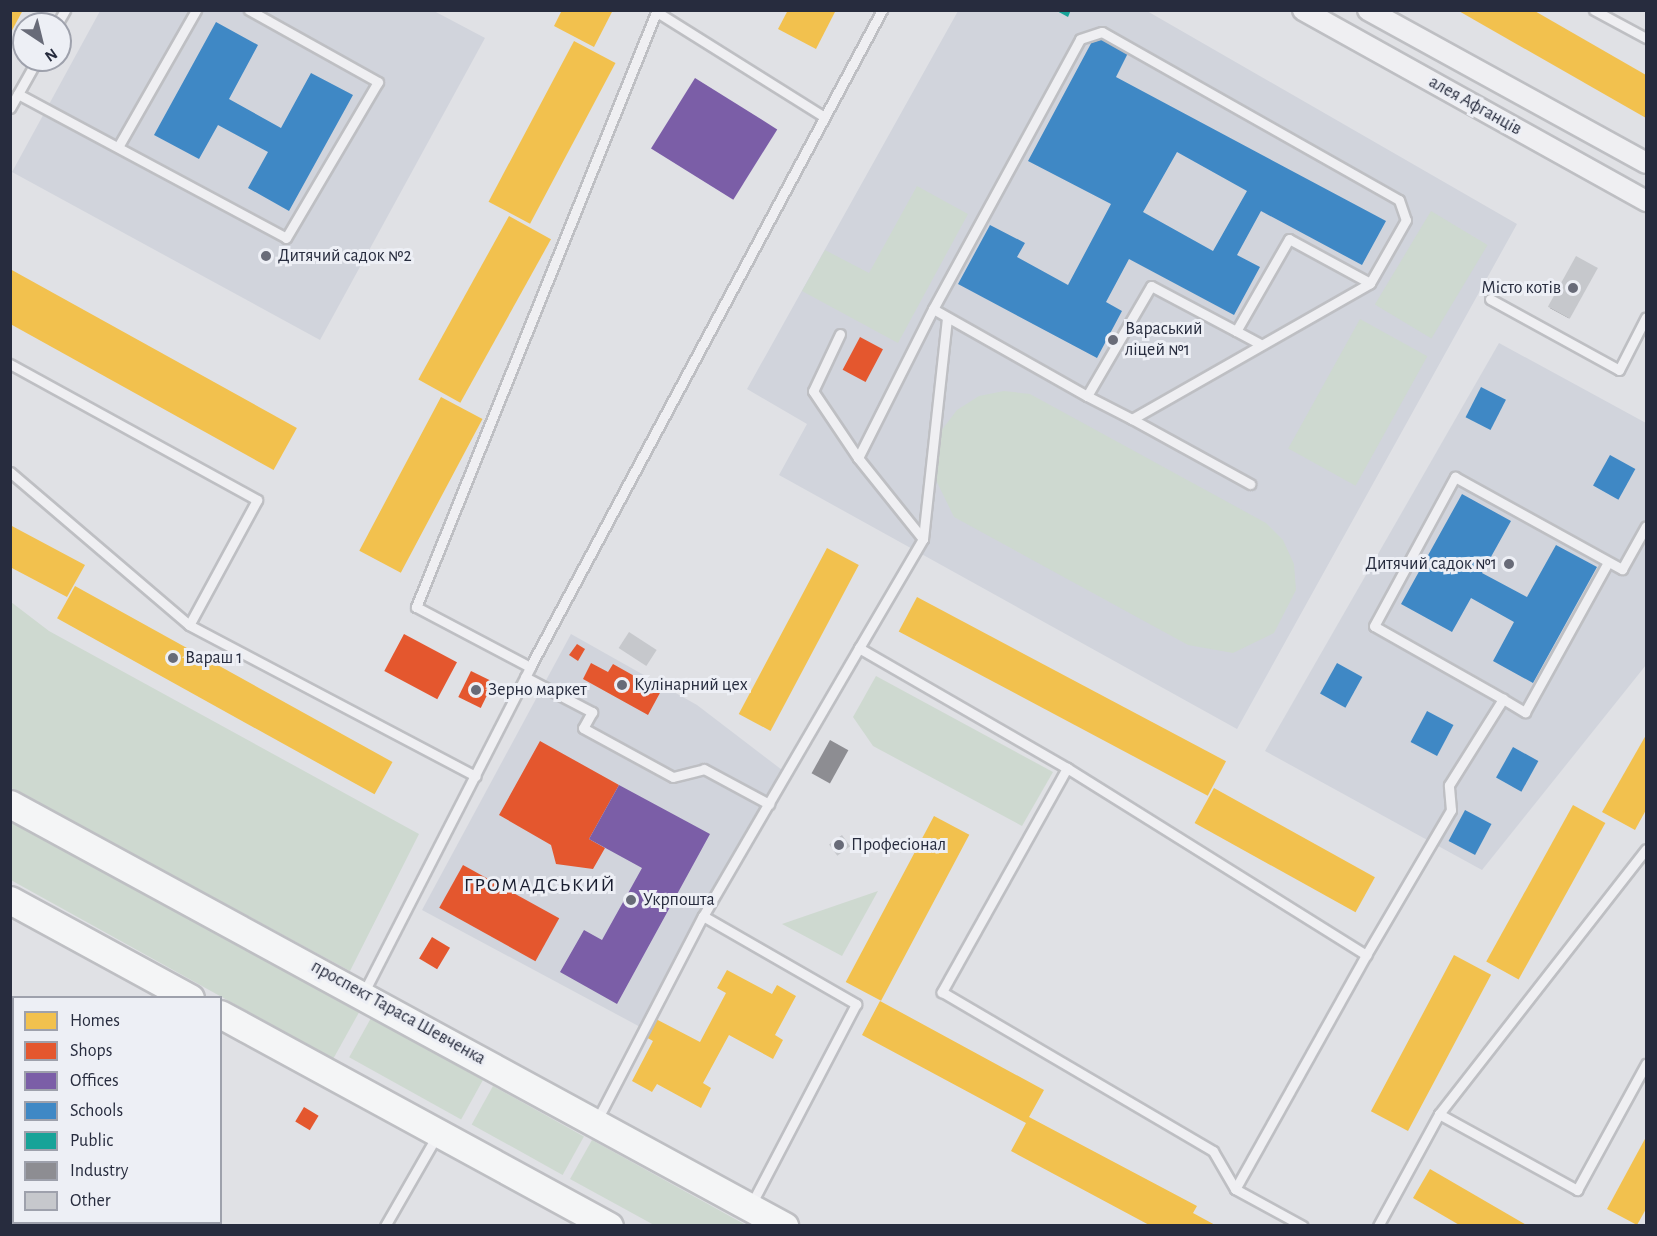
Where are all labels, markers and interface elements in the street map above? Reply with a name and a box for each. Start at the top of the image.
north arrow [12,12,72,72]
text: N [42,45,60,65]
street label: алея Афганців [1425,72,1525,140]
place label: Дитячий садок №2 [278,245,412,267]
marker: Дитячий садок №2 [259,249,273,263]
place label: Місто котів [1481,277,1561,299]
marker: Місто котів [1566,281,1580,295]
place label: Вараський ліцей №1 [1125,319,1202,362]
marker: Вараський ліцей №1 [1106,333,1120,347]
place label: Дитячий садок №1 [1365,553,1497,575]
marker: Дитячий садок №1 [1502,557,1516,571]
place label: Вараш 1 [185,647,243,669]
marker: Вараш 1 [166,651,180,665]
place label: Кулінарний цех [634,674,748,696]
marker: Кулінарний цех [615,678,629,692]
place label: Зерно маркет [488,679,587,701]
marker: Зерно маркет [469,683,483,697]
place label: Професіонал [851,834,946,856]
marker: Професіонал [832,838,846,852]
district label: ГРОМАДСЬКИЙ [464,873,616,897]
place label: Укрпошта [643,889,715,911]
marker: Укрпошта [624,893,638,907]
street label: проспект Тараса Шевченка [307,956,489,1070]
legend [12,996,222,1224]
text: Homes [70,1012,120,1030]
text: Shops [70,1042,112,1060]
text: Offices [70,1072,119,1090]
text: Schools [70,1102,123,1120]
text: Public [70,1132,113,1150]
text: Industry [70,1162,129,1180]
text: Other [70,1192,111,1210]

